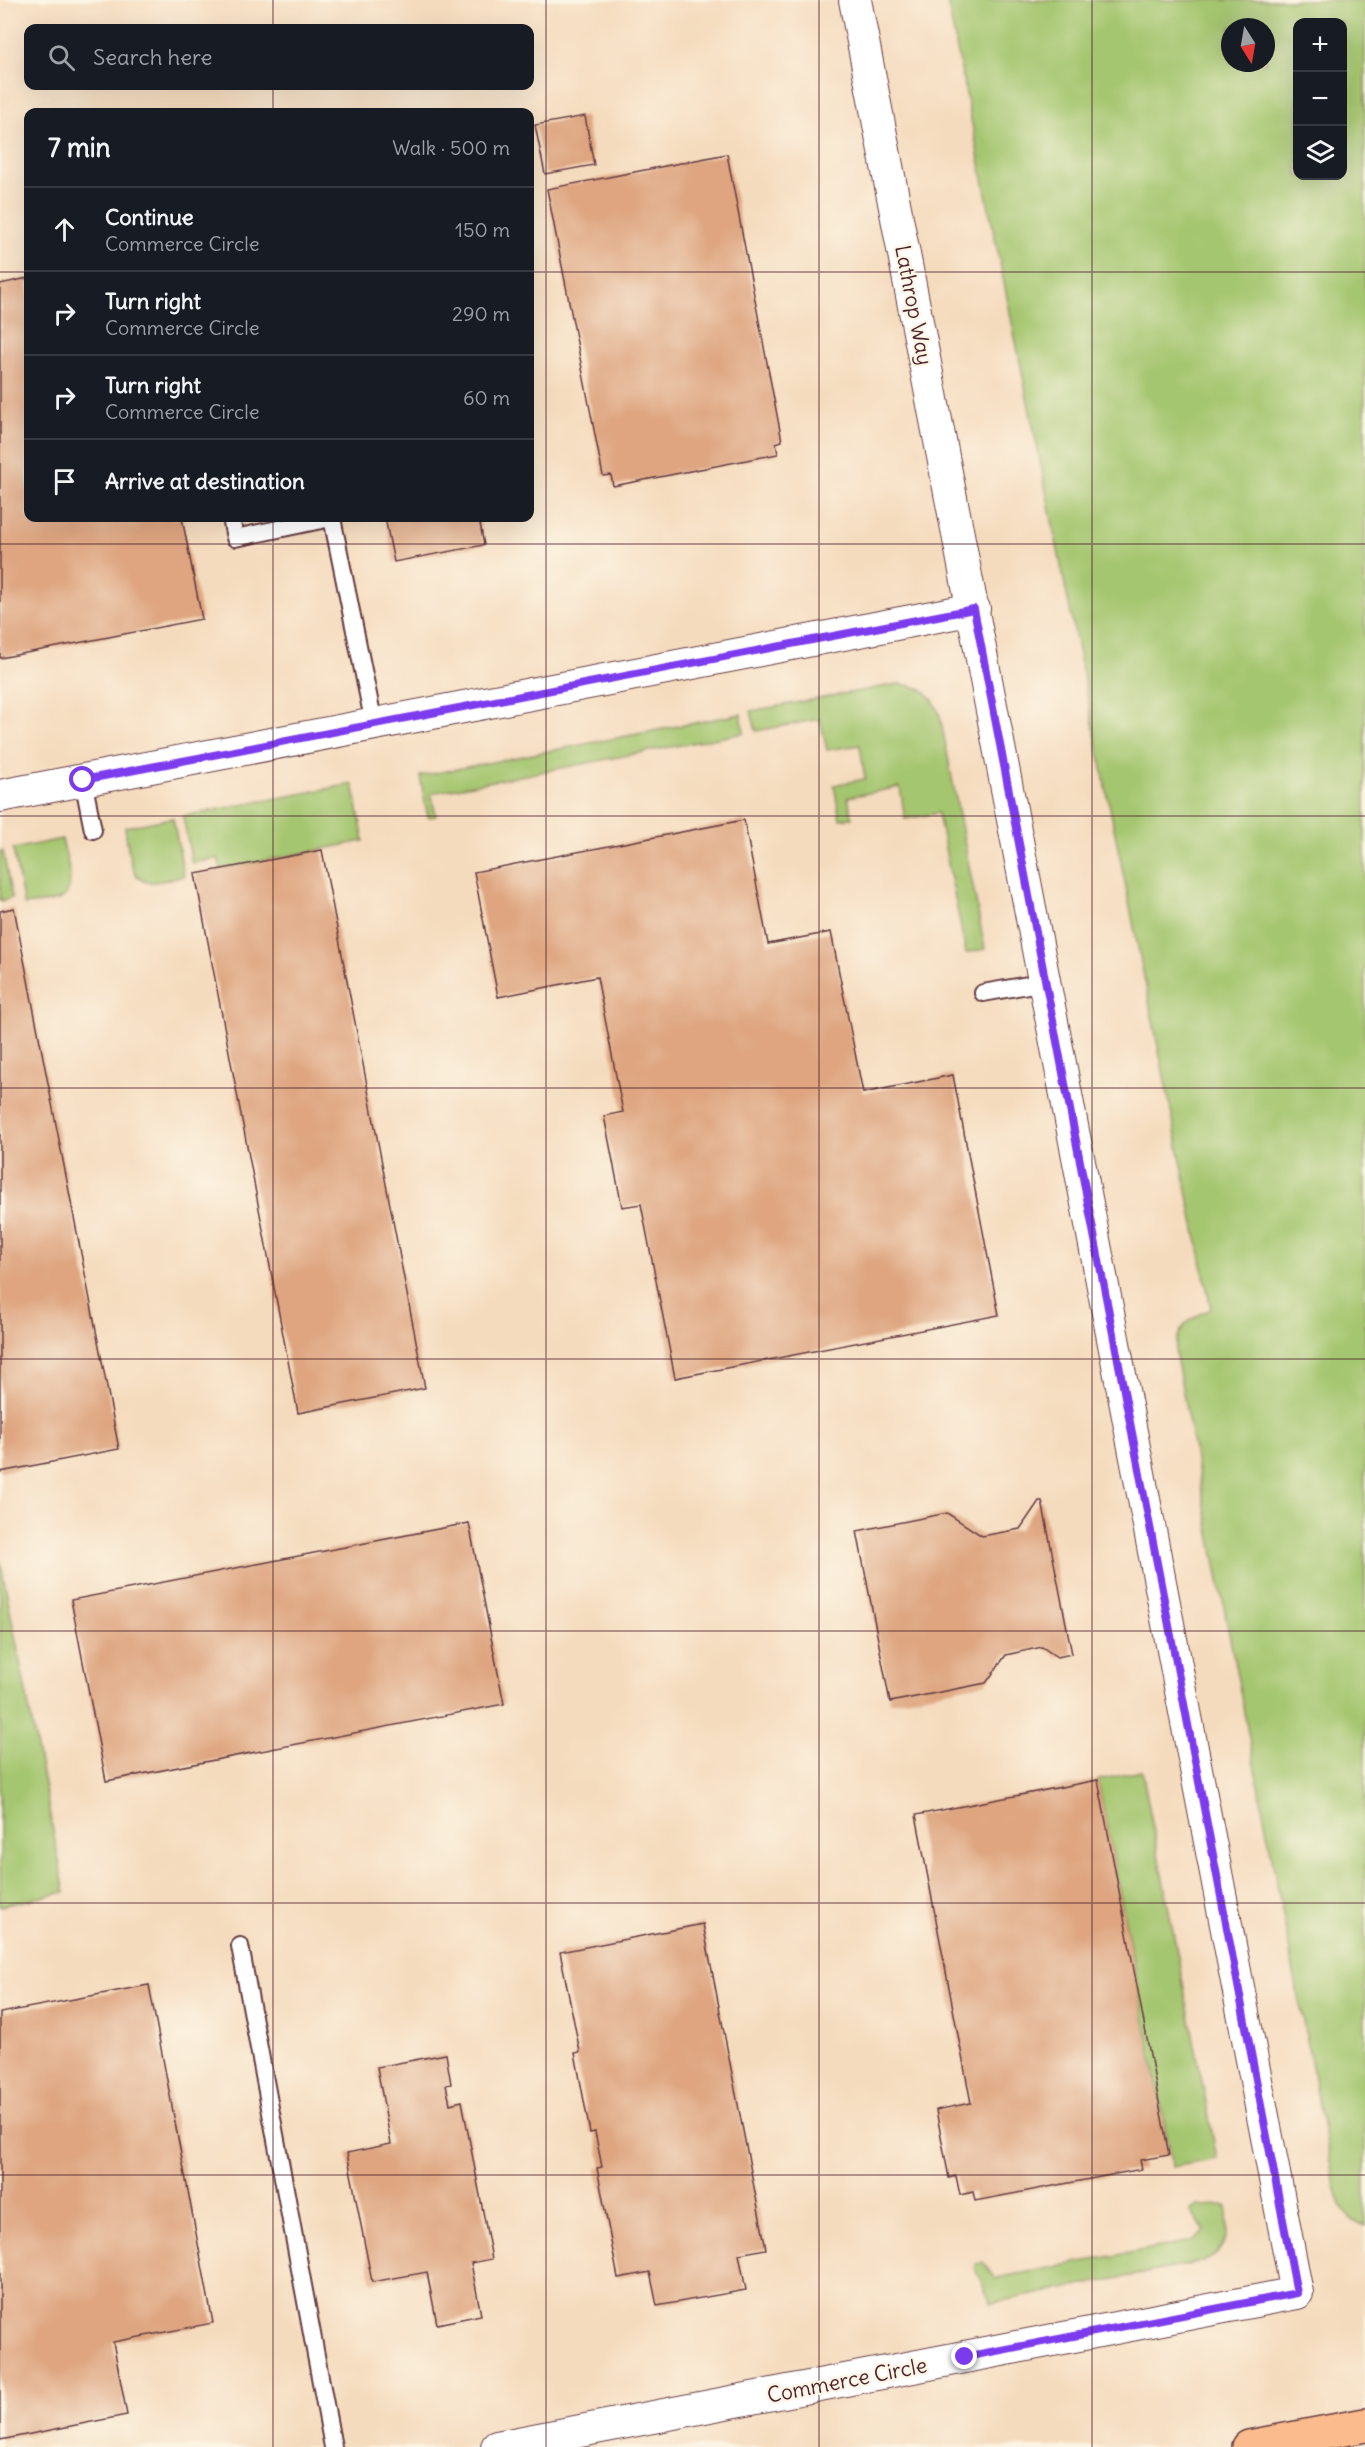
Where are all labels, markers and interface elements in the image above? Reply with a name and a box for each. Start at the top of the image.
north arrow [1221,18,1275,72]
map controls [1293,18,1347,180]
button: + [1293,18,1347,72]
search box [24,24,534,90]
icon: search [45,41,78,74]
text: Search here [93,43,212,71]
button: − [1293,72,1347,126]
button: layers [1293,126,1347,180]
text: 7 min [48,131,111,164]
text: Walk · 500 m [392,135,510,160]
text: Continue [105,203,194,231]
icon: ahead [48,213,81,246]
text: 150 m [455,217,510,242]
text: Commerce Circle [105,231,259,256]
street label: Lathrop Way [889,243,939,367]
text: Turn right [105,287,201,315]
icon: right [48,297,81,330]
text: 290 m [452,301,510,326]
text: Commerce Circle [105,315,259,340]
text: Turn right [105,371,201,399]
icon: right [48,381,81,414]
text: 60 m [463,385,510,410]
text: Commerce Circle [105,399,259,424]
icon: arrive [48,465,81,498]
text: Arrive at destination [105,467,305,495]
route start [69,766,95,792]
route end [951,2343,977,2369]
street label: Commerce Circle [765,2351,929,2409]

